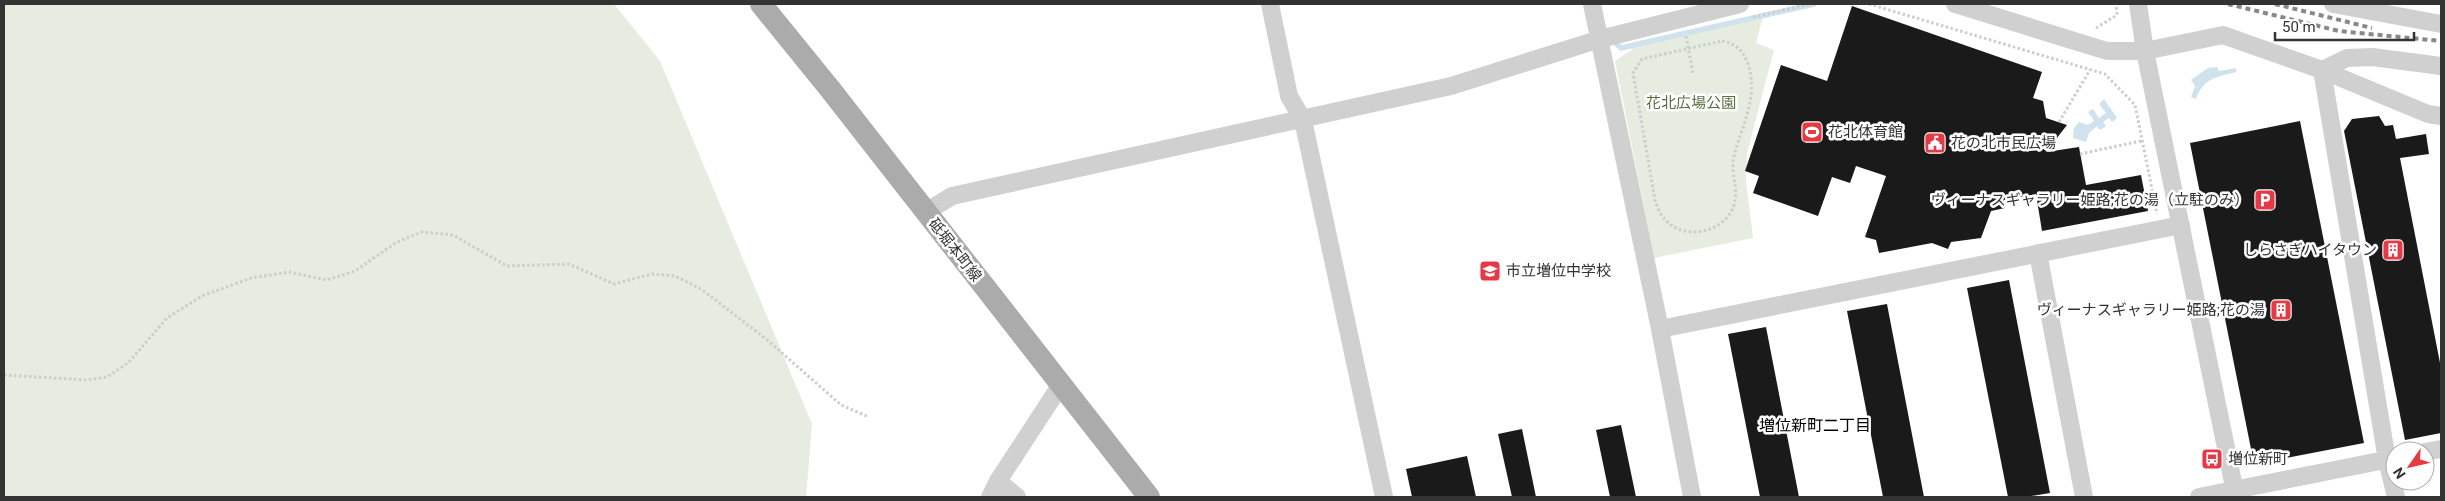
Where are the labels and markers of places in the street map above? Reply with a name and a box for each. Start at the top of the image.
sports icon: 花北体育館 [1800,120,1824,144]
place label: 花北体育館 [1828,123,1903,141]
public building icon: 花の北市民広場 [1923,131,1947,155]
place label: 花の北市民広場 [1951,134,2056,152]
parking icon: ヴィーナスギャラリー姫路;花の湯（立駐のみ） [2253,188,2277,212]
place label: ヴィーナスギャラリー姫路;花の湯（立駐のみ） [1931,191,2249,209]
building icon: しらさぎハイタウン [2381,238,2405,262]
place label: しらさぎハイタウン [2243,241,2377,259]
school or university icon: 市立増位中学校 [1478,259,1502,283]
place label: 市立増位中学校 [1506,262,1611,280]
building icon: ヴィーナスギャラリー姫路;花の湯 [2269,298,2293,322]
place label: ヴィーナスギャラリー姫路;花の湯 [2037,301,2265,319]
bus stop icon: 増位新町 [2200,447,2224,471]
place label: 増位新町 [2228,450,2288,468]

